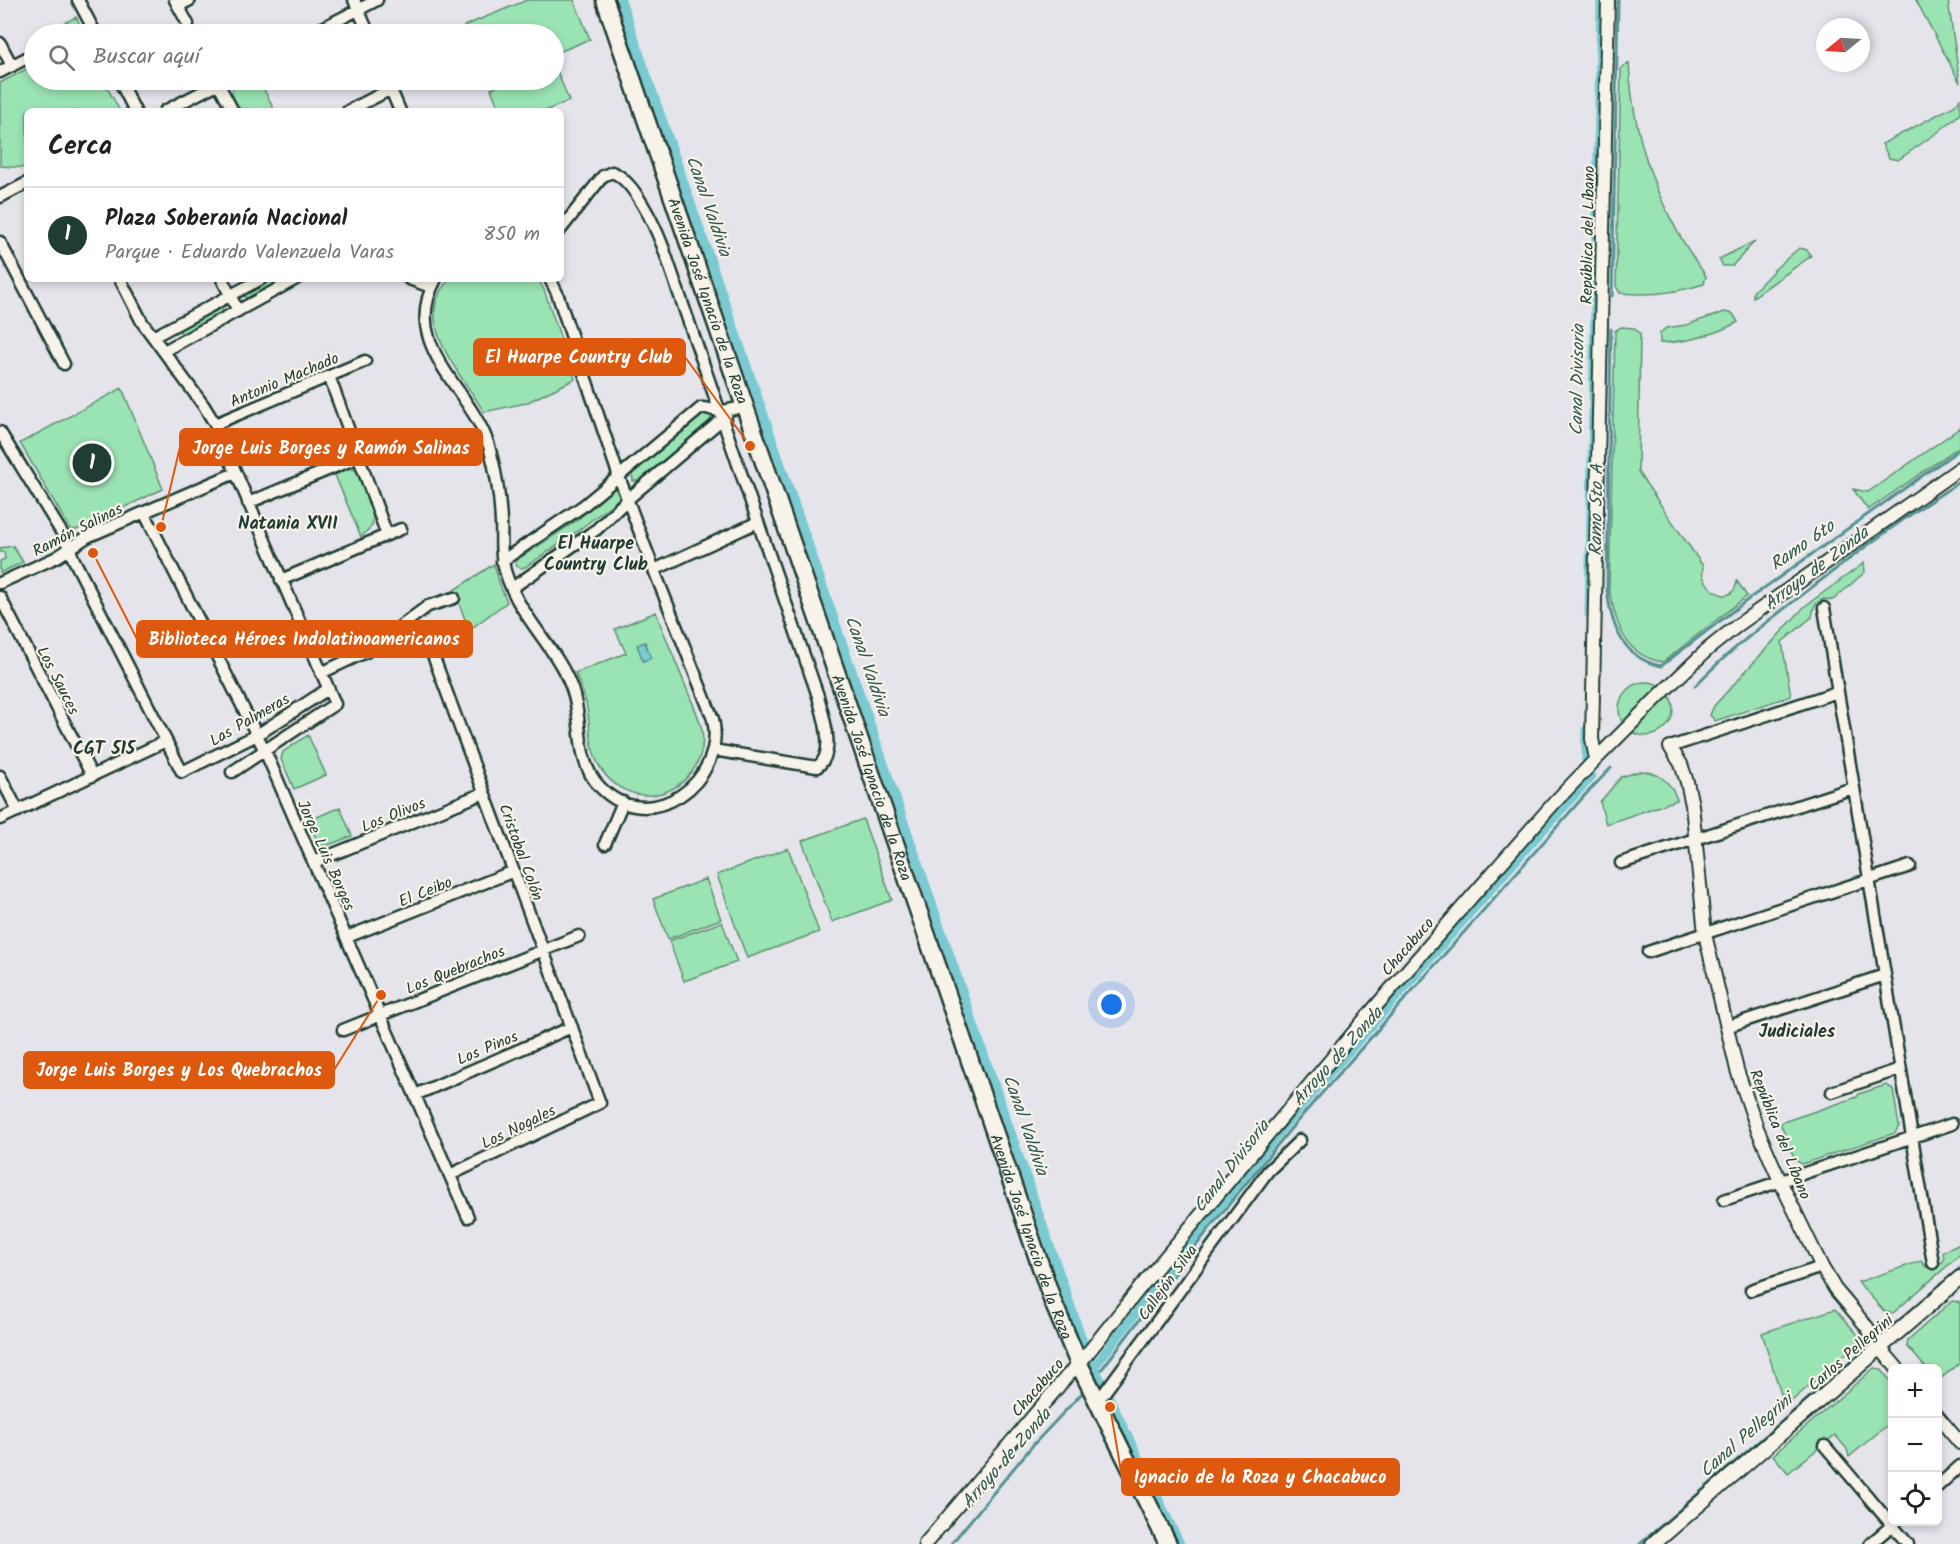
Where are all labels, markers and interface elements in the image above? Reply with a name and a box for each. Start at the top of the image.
north arrow [1816,18,1870,72]
search box [24,24,564,90]
text: Buscar aquí [93,40,200,75]
icon: search [45,41,78,74]
text: Cerca [48,126,112,168]
water label: Canal Valdivia [677,152,739,262]
street label: República del Líbano [1575,165,1602,305]
street label: Avenida José Ignacio de la Roza [660,195,754,408]
text: Plaza Soberanía Nacional [105,202,347,237]
text: 1 [64,219,71,251]
text: 850 m [483,219,540,251]
text: Parque · Eduardo Valenzuela Varas [105,237,394,269]
water label: Canal Divisoria [1563,323,1594,436]
callout: El Huarpe Country Club [474,339,685,375]
text: El Huarpe Country Club [485,344,673,373]
street label: Antonio Machado [226,346,343,415]
callout: Jorge Luis Borges y Ramón Salinas [180,429,482,465]
text: Jorge Luis Borges y Ramón Salinas [192,435,470,464]
pin: 1 [72,440,112,486]
water label: Ramo 5to A [1582,463,1613,556]
street label: Ramón Salinas [28,497,127,564]
district label: Natania XVII [238,510,338,539]
water label: Ramo 6to [1764,512,1843,579]
water label: Arroyo de Zonda [1758,519,1877,619]
district label: El Huarpe Country Club [544,530,648,580]
water label: Canal Valdivia [836,612,898,722]
callout: Biblioteca Héroes Indolatinoamericanos [137,621,472,657]
text: Biblioteca Héroes Indolatinoamericanos [148,626,460,655]
street label: Los Sauces [30,642,86,720]
street label: Avenida José Ignacio de la Roza [824,671,918,884]
street label: Las Palmeras [205,687,295,753]
district label: CGT 515 [73,735,137,764]
street label: Los Olivos [358,791,430,840]
street label: Jorge Luis Borges [290,796,361,915]
street label: Cristobal Colón [491,800,550,905]
street label: El Ceibo [395,870,456,914]
street label: Chacabuco [1375,912,1441,982]
street label: Los Quebrachos [402,939,509,1002]
your location [1097,990,1126,1019]
water label: Arroyo de Zonda [1285,1000,1392,1113]
district label: Judiciales [1759,1018,1836,1047]
street label: Los Pinos [453,1024,522,1072]
callout: Jorge Luis Borges y Los Quebrachos [24,1052,334,1088]
text: Jorge Luis Borges y Los Quebrachos [36,1057,322,1086]
street label: República del Líbano [1742,1066,1817,1204]
water label: Canal Valdivia [994,1071,1056,1181]
street label: Los Nogales [477,1098,560,1156]
water label: Canal Divisoria [1187,1113,1279,1220]
street label: Avenida José Ignacio de la Roza [982,1131,1078,1344]
street label: Callejón Silva [1132,1240,1204,1326]
street label: Carlos Pellegrini [1802,1308,1900,1398]
street label: Chacabuco [1005,1353,1071,1423]
map controls [1888,1364,1942,1526]
button: + [1888,1364,1942,1418]
water label: Canal Pellegrini [1694,1385,1803,1485]
water label: Arroyo de Zonda [955,1401,1060,1516]
button: − [1888,1418,1942,1472]
callout: Ignacio de la Roza y Chacabuco [1122,1459,1399,1495]
text: Ignacio de la Roza y Chacabuco [1134,1464,1386,1493]
button: locate [1888,1472,1942,1526]

